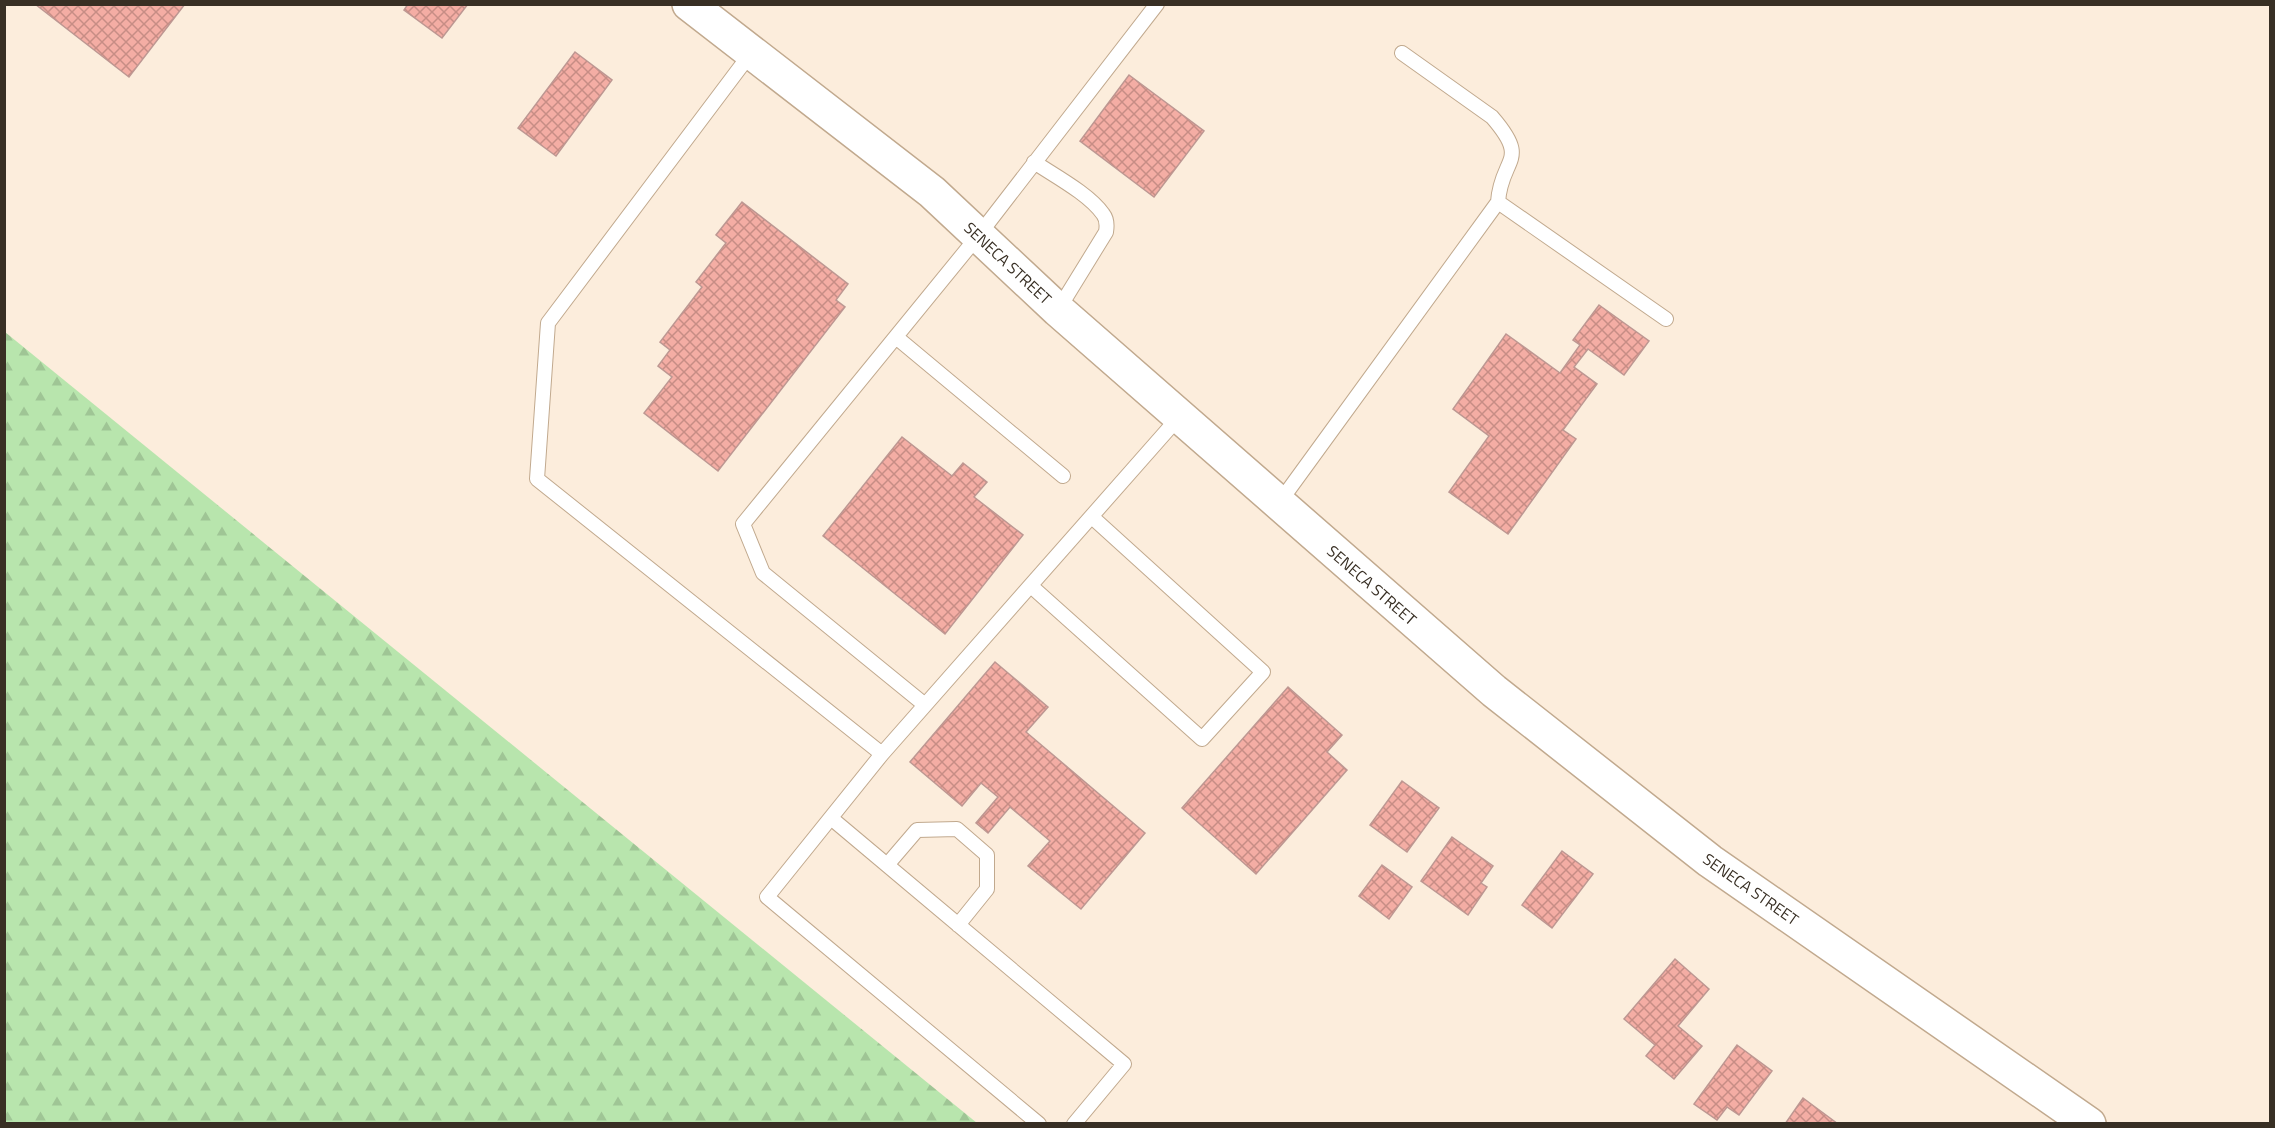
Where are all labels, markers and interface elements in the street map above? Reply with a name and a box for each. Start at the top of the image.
street label: SENECA STREET [959,216,1058,310]
street label: SENECA STREET [1322,539,1423,631]
street label: SENECA STREET [1698,847,1804,931]

